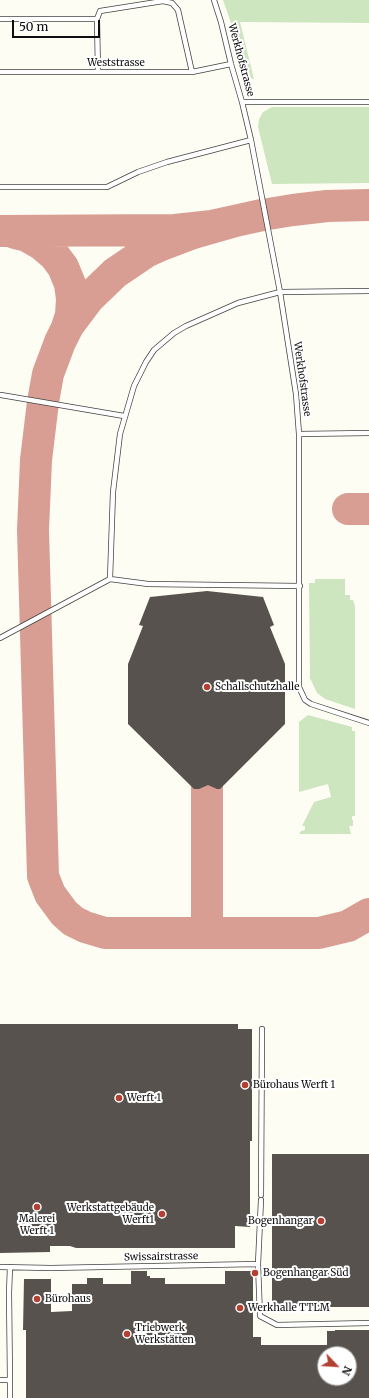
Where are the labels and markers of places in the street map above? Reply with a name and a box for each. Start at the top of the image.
place label: Schallschutzhalle [215,681,299,693]
marker: Schallschutzhalle [202,682,212,692]
place label: Bürohaus Werft 1 [253,1079,335,1091]
marker: Bürohaus Werft 1 [240,1080,250,1090]
place label: Werft 1 [127,1092,161,1104]
marker: Werft 1 [114,1093,124,1103]
marker: Malerei Werft 1 [32,1202,42,1212]
place label: Werkstattgebäude Werft1 [67,1202,154,1226]
marker: Werkstattgebäude Werft1 [157,1209,167,1219]
place label: Malerei Werft 1 [19,1213,55,1236]
place label: Bogenhangar [248,1215,313,1227]
marker: Bogenhangar [316,1216,326,1226]
place label: Bogenhangar Süd [263,1267,348,1279]
marker: Bogenhangar Süd [250,1268,260,1278]
place label: Bürohaus [45,1293,91,1305]
marker: Bürohaus [32,1294,42,1304]
place label: Werkhalle TTLM [248,1302,330,1314]
marker: Werkhalle TTLM [235,1303,245,1313]
place label: Triebwerk Werkstätten [135,1322,194,1346]
marker: Triebwerk Werkstätten [122,1329,132,1339]

